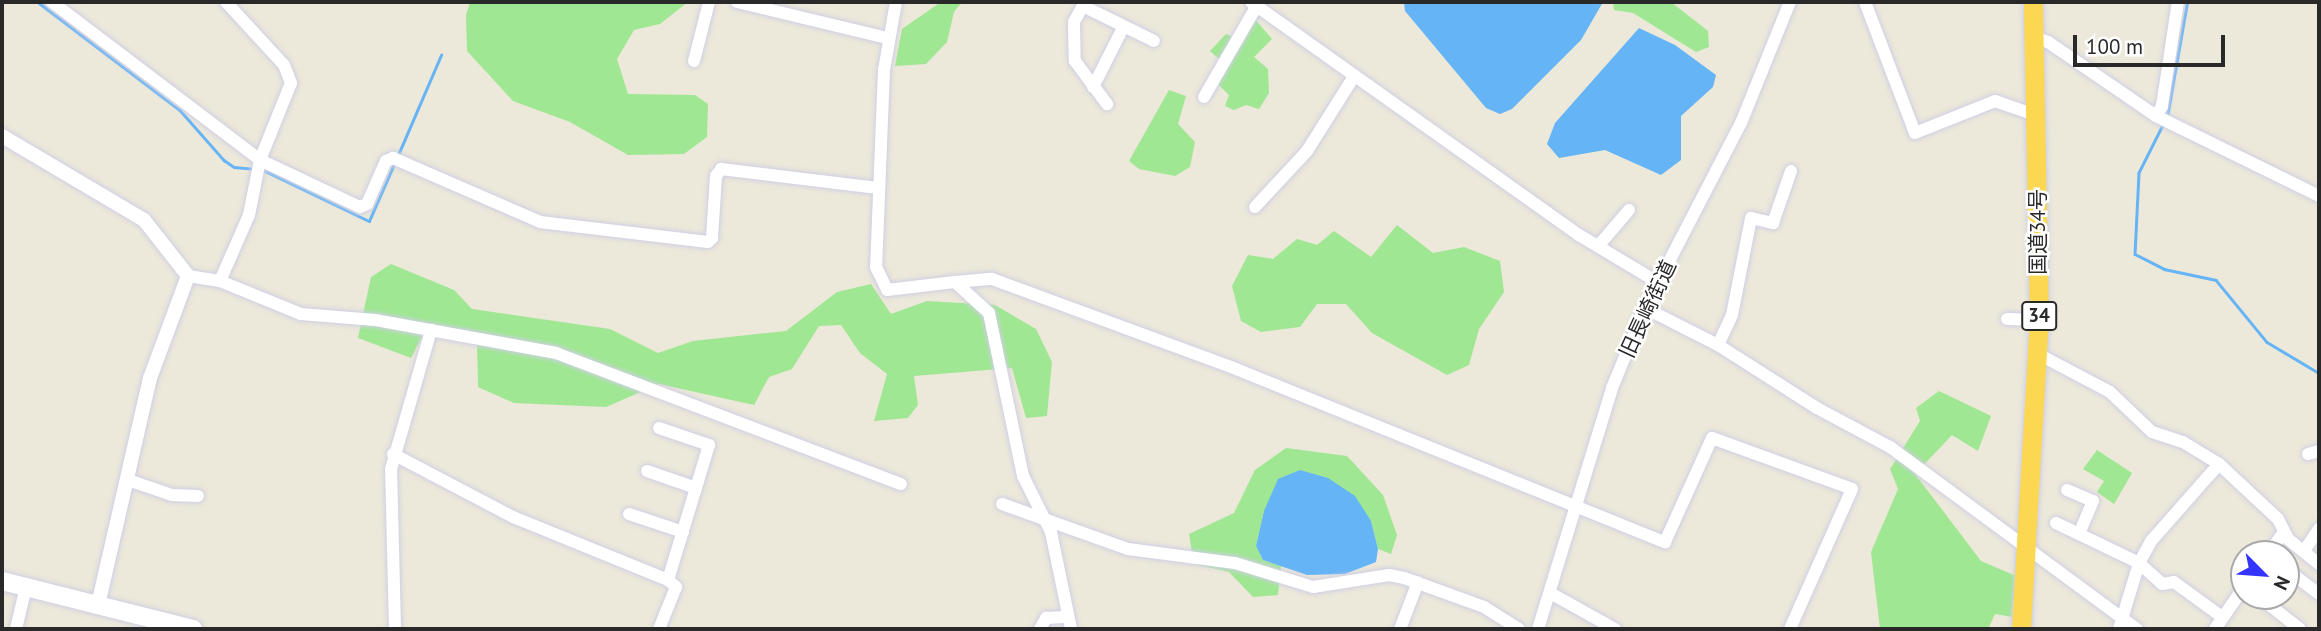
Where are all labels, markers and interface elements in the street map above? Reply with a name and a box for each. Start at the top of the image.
scale bar [2076,21,2228,65]
text: 100 m [2086,33,2143,60]
street label: 国道34号 [2025,189,2051,275]
street label: 旧長崎街道 [1614,256,1682,362]
road number: 34 [2020,300,2058,332]
north arrow [2230,540,2300,610]
text: N [2269,572,2296,594]

